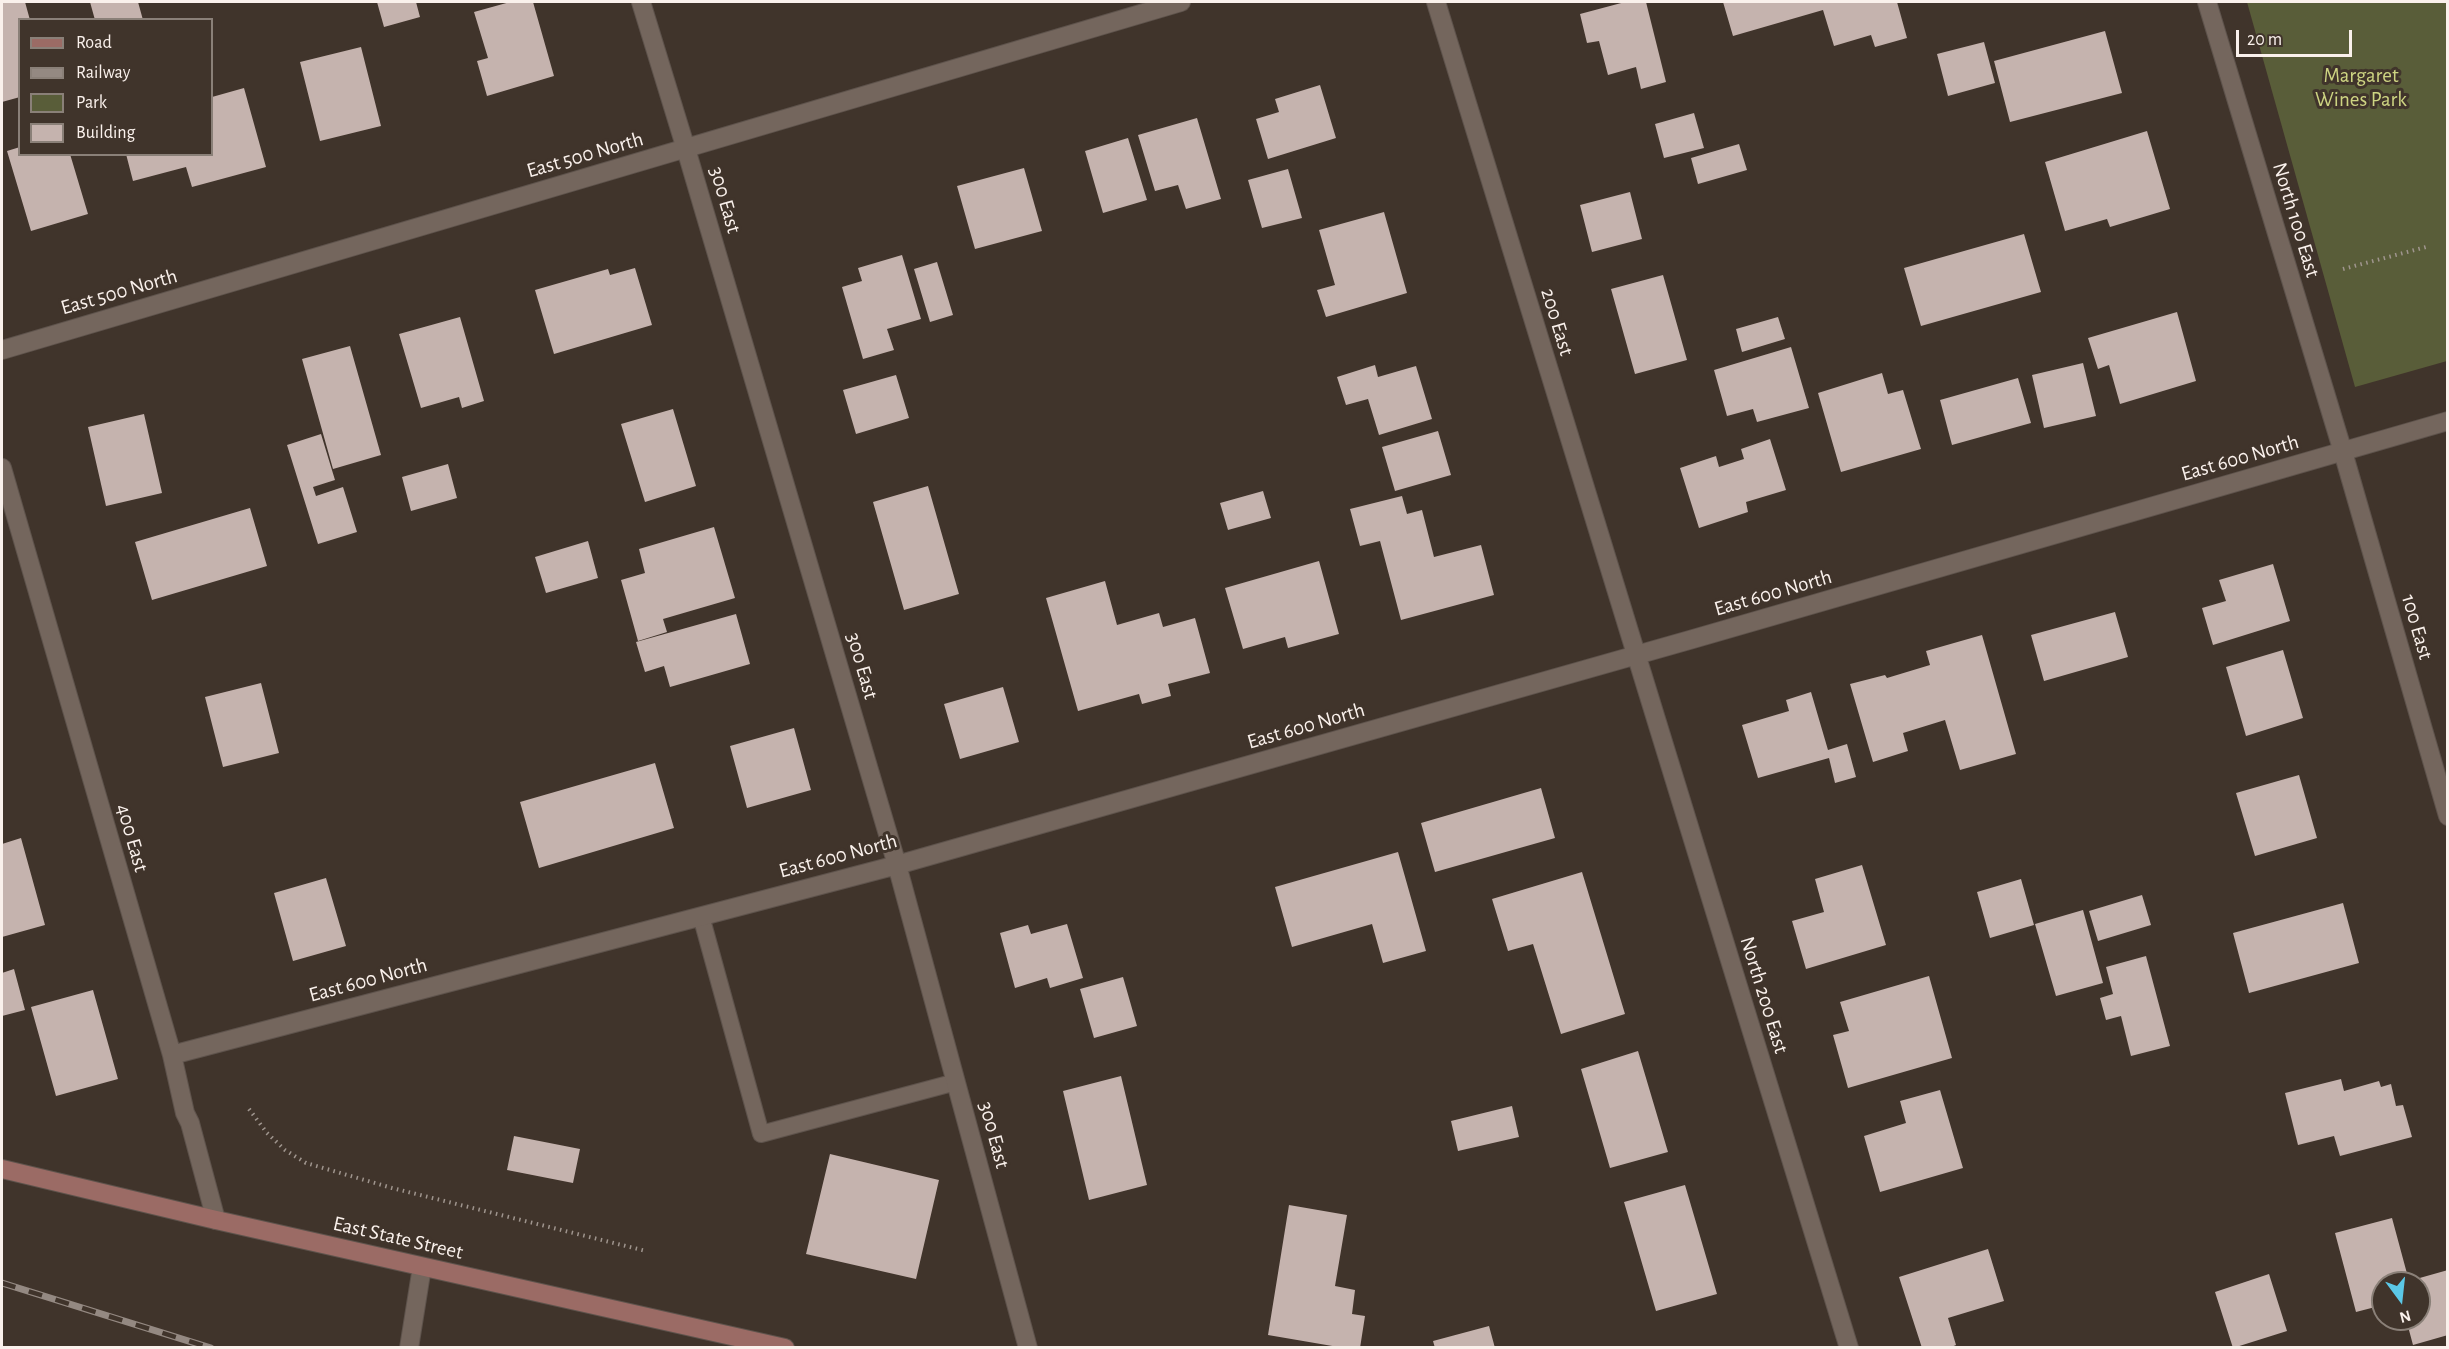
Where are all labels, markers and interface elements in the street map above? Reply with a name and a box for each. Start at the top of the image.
legend [18,18,213,156]
scale bar [2239,18,2354,56]
text: 20 m [2247,31,2282,49]
text: Road [76,34,112,52]
park label: Margaret Wines Park [2315,63,2407,113]
text: Railway [76,64,130,82]
text: Park [76,94,107,112]
text: Building [76,124,135,142]
street label: East 500 North [524,126,646,184]
street label: North 100 East [2267,160,2325,280]
street label: 300 East [703,164,747,236]
street label: East 500 North [58,263,180,321]
street label: 200 East [1535,285,1579,359]
street label: East 600 North [2178,429,2302,487]
street label: East 600 North [1711,564,1835,622]
street label: 100 East [2396,591,2438,663]
street label: 300 East [840,630,884,702]
street label: East 600 North [1244,697,1368,755]
street label: 400 East [110,801,154,875]
street label: East 600 North [776,828,900,884]
street label: North 200 East [1734,933,1794,1057]
street label: East 600 North [306,952,430,1008]
street label: 300 East [973,1099,1015,1171]
street label: East State Street [331,1211,465,1265]
north arrow [2371,1271,2431,1331]
text: N [2398,1307,2413,1326]

